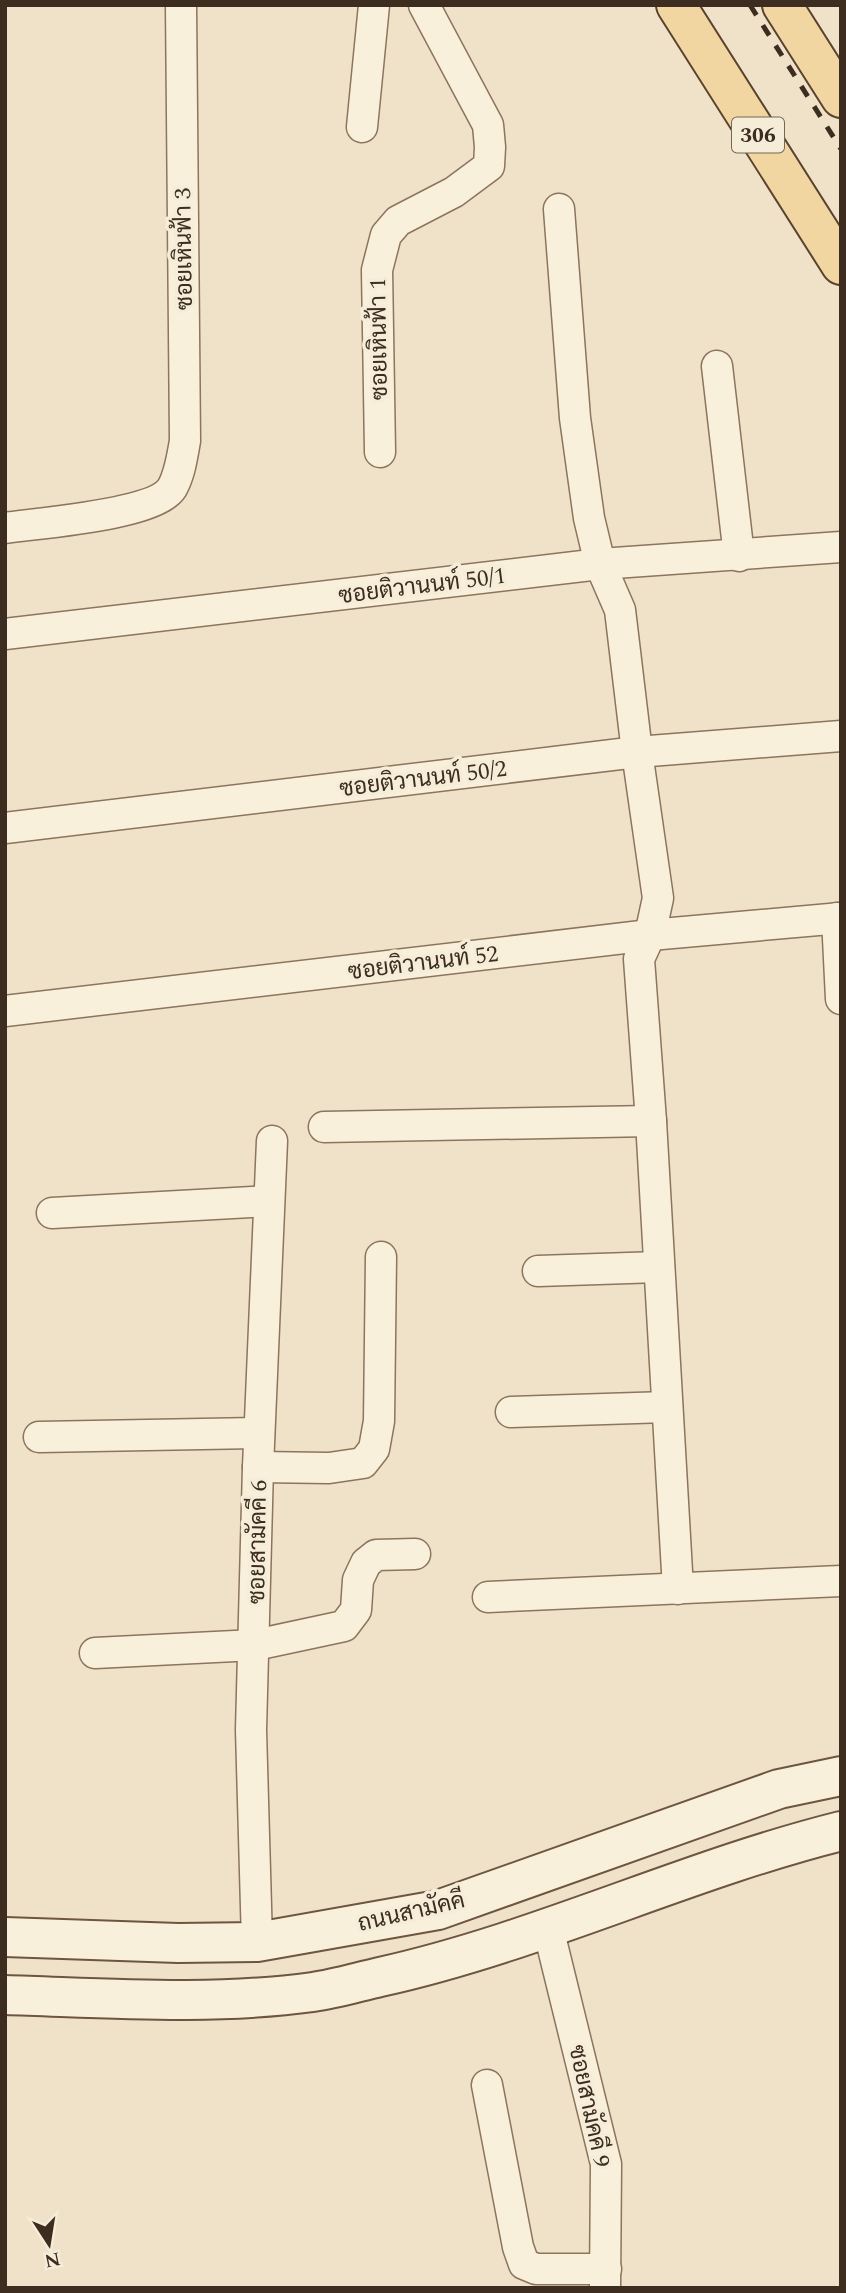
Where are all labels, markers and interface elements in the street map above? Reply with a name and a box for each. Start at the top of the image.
road number: 306 [732,118,784,152]
street label: ซอยเหินฟ้า 3 [166,188,203,310]
street label: ซอยเหินฟ้า 1 [361,278,398,400]
street label: ซอยติวานนท์ 50/1 [337,559,508,614]
street label: ซอยติวานนท์ 50/2 [338,752,509,807]
street label: ซอยติวานนท์ 52 [346,937,500,990]
street label: ซอยสามัคคี 6 [240,1480,277,1605]
street label: ถนนสามัคคี [354,1883,468,1942]
street label: ซอยสามัคคี 9 [558,2042,619,2171]
north arrow [14,2209,84,2279]
text: N [42,2243,63,2275]

